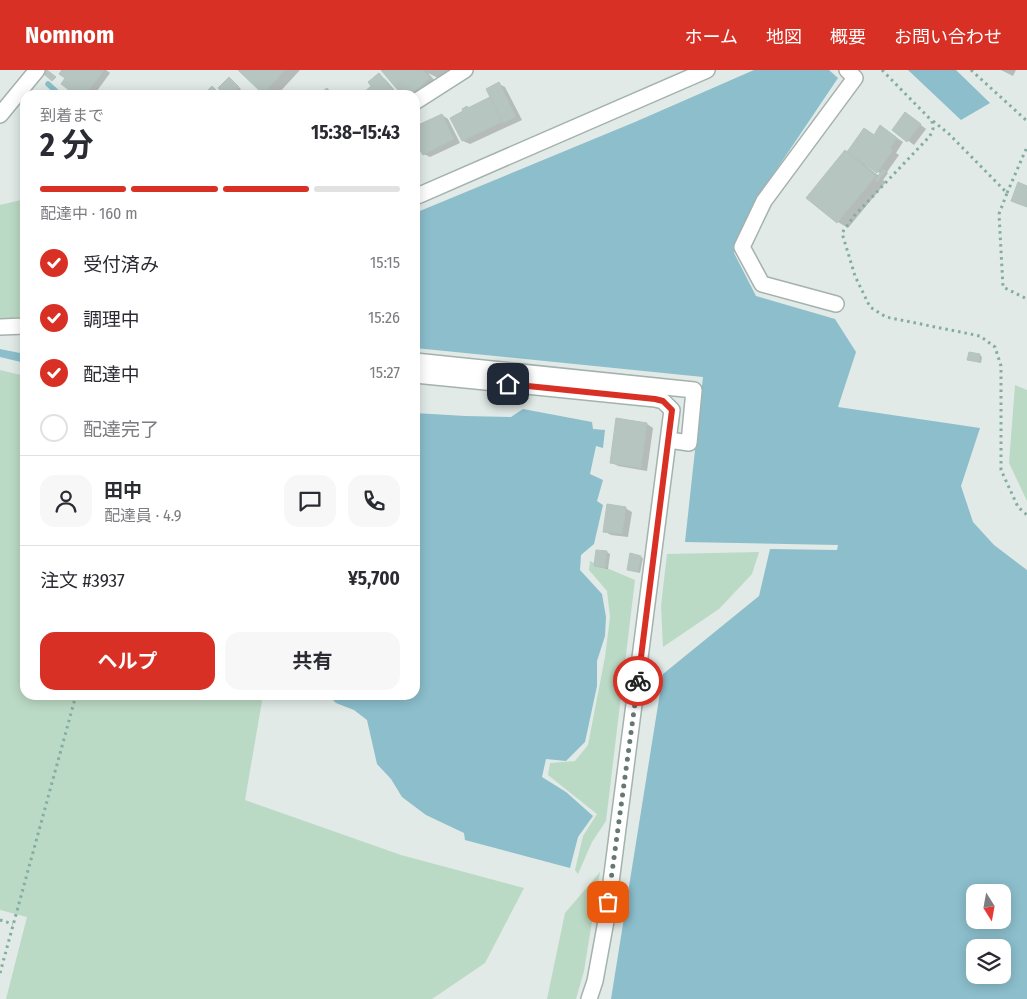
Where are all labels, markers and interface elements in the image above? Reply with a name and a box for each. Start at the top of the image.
text: Nomnom [25,21,114,49]
text: ホーム [685,26,738,48]
text: 地図 [766,26,802,48]
text: 概要 [830,26,866,48]
text: お問い合わせ [894,26,1002,48]
text: 到着まで [40,106,104,125]
text: 15:38–15:43 [311,121,400,144]
text: 2 分 [40,126,93,164]
text: 配達中 · 160 m [40,204,138,223]
icon: check [40,249,68,277]
text: 受付済み [83,253,159,276]
text: 15:15 [370,253,400,272]
icon: check [40,304,68,332]
text: 調理中 [83,308,140,331]
text: 15:26 [368,308,400,327]
icon: check [40,359,68,387]
text: 配達中 [83,363,140,386]
text: 15:27 [370,363,400,382]
pin [487,363,529,405]
icon: home [494,370,522,398]
text: 配達完了 [83,418,159,441]
button: person [40,475,92,527]
button: chat [284,475,336,527]
button: phone [348,475,400,527]
text: 田中 [104,479,142,502]
text: 配達員 · 4.9 [104,506,181,525]
text: ¥5,700 [348,567,400,590]
text: 注文 #3937 [40,569,125,592]
button: ヘルプ [40,632,215,690]
button: 共有 [225,632,400,690]
courier [613,656,663,706]
icon: bike [624,667,652,695]
pin [587,881,629,923]
north arrow [966,884,1011,929]
map controls [966,884,1011,984]
icon: bag [594,888,622,916]
button: layers [966,939,1011,984]

